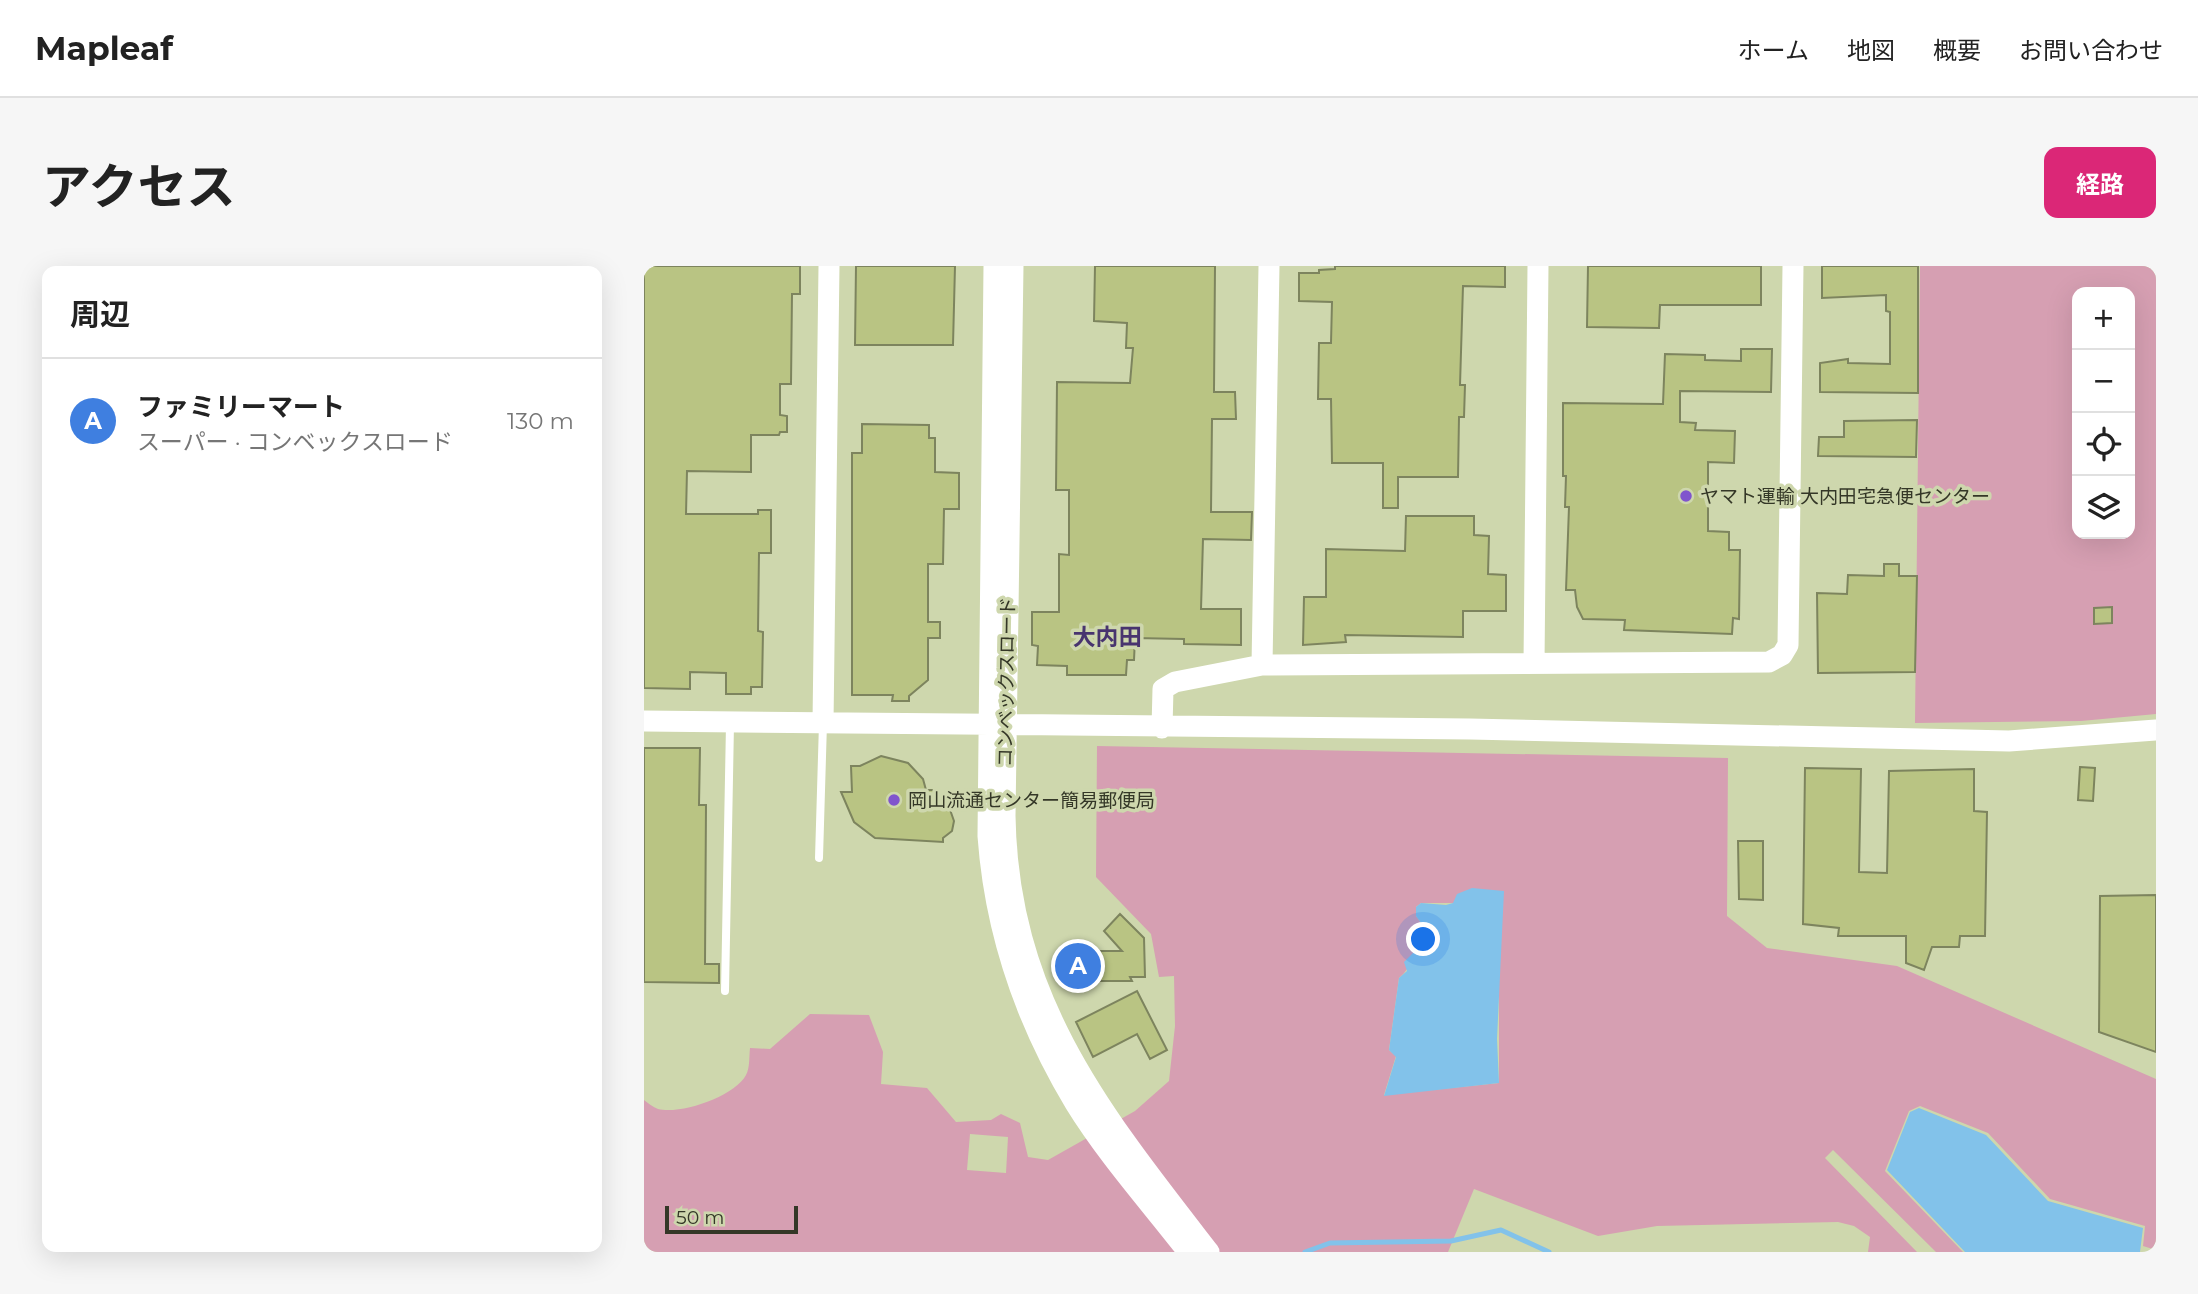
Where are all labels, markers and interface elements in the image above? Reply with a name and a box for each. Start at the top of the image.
text: Mapleaf [35,28,173,68]
text: ホーム [1738,36,1809,65]
text: 地図 [1847,36,1895,65]
text: 概要 [1933,36,1981,65]
text: お問い合わせ [2019,36,2163,65]
button: 経路 [2044,147,2156,218]
text: アクセス [42,157,236,216]
map controls [2072,287,2135,539]
button: + [2072,287,2135,350]
text: 周辺 [70,296,130,333]
button: − [2072,350,2135,413]
text: ファミリーマート [137,391,345,423]
text: A [84,407,102,435]
text: 130 m [507,407,574,435]
button: locate [2072,413,2135,476]
text: スーパー · コンベックスロード [137,428,453,456]
button: layers [2072,476,2135,539]
place label: ヤマト運輸 大内田宅急便センター [1700,485,1990,508]
marker: ヤマト運輸 大内田宅急便センター [1678,488,1694,504]
street label: コンベックスロード [994,597,1019,767]
district label: 大内田 [1073,623,1142,651]
place label: 岡山流通センター簡易郵便局 [908,789,1155,812]
marker: 岡山流通センター簡易郵便局 [886,792,902,808]
your location [1406,922,1440,956]
pin: A [1055,940,1101,992]
scale bar [665,1203,798,1235]
text: 50 m [676,1206,724,1229]

